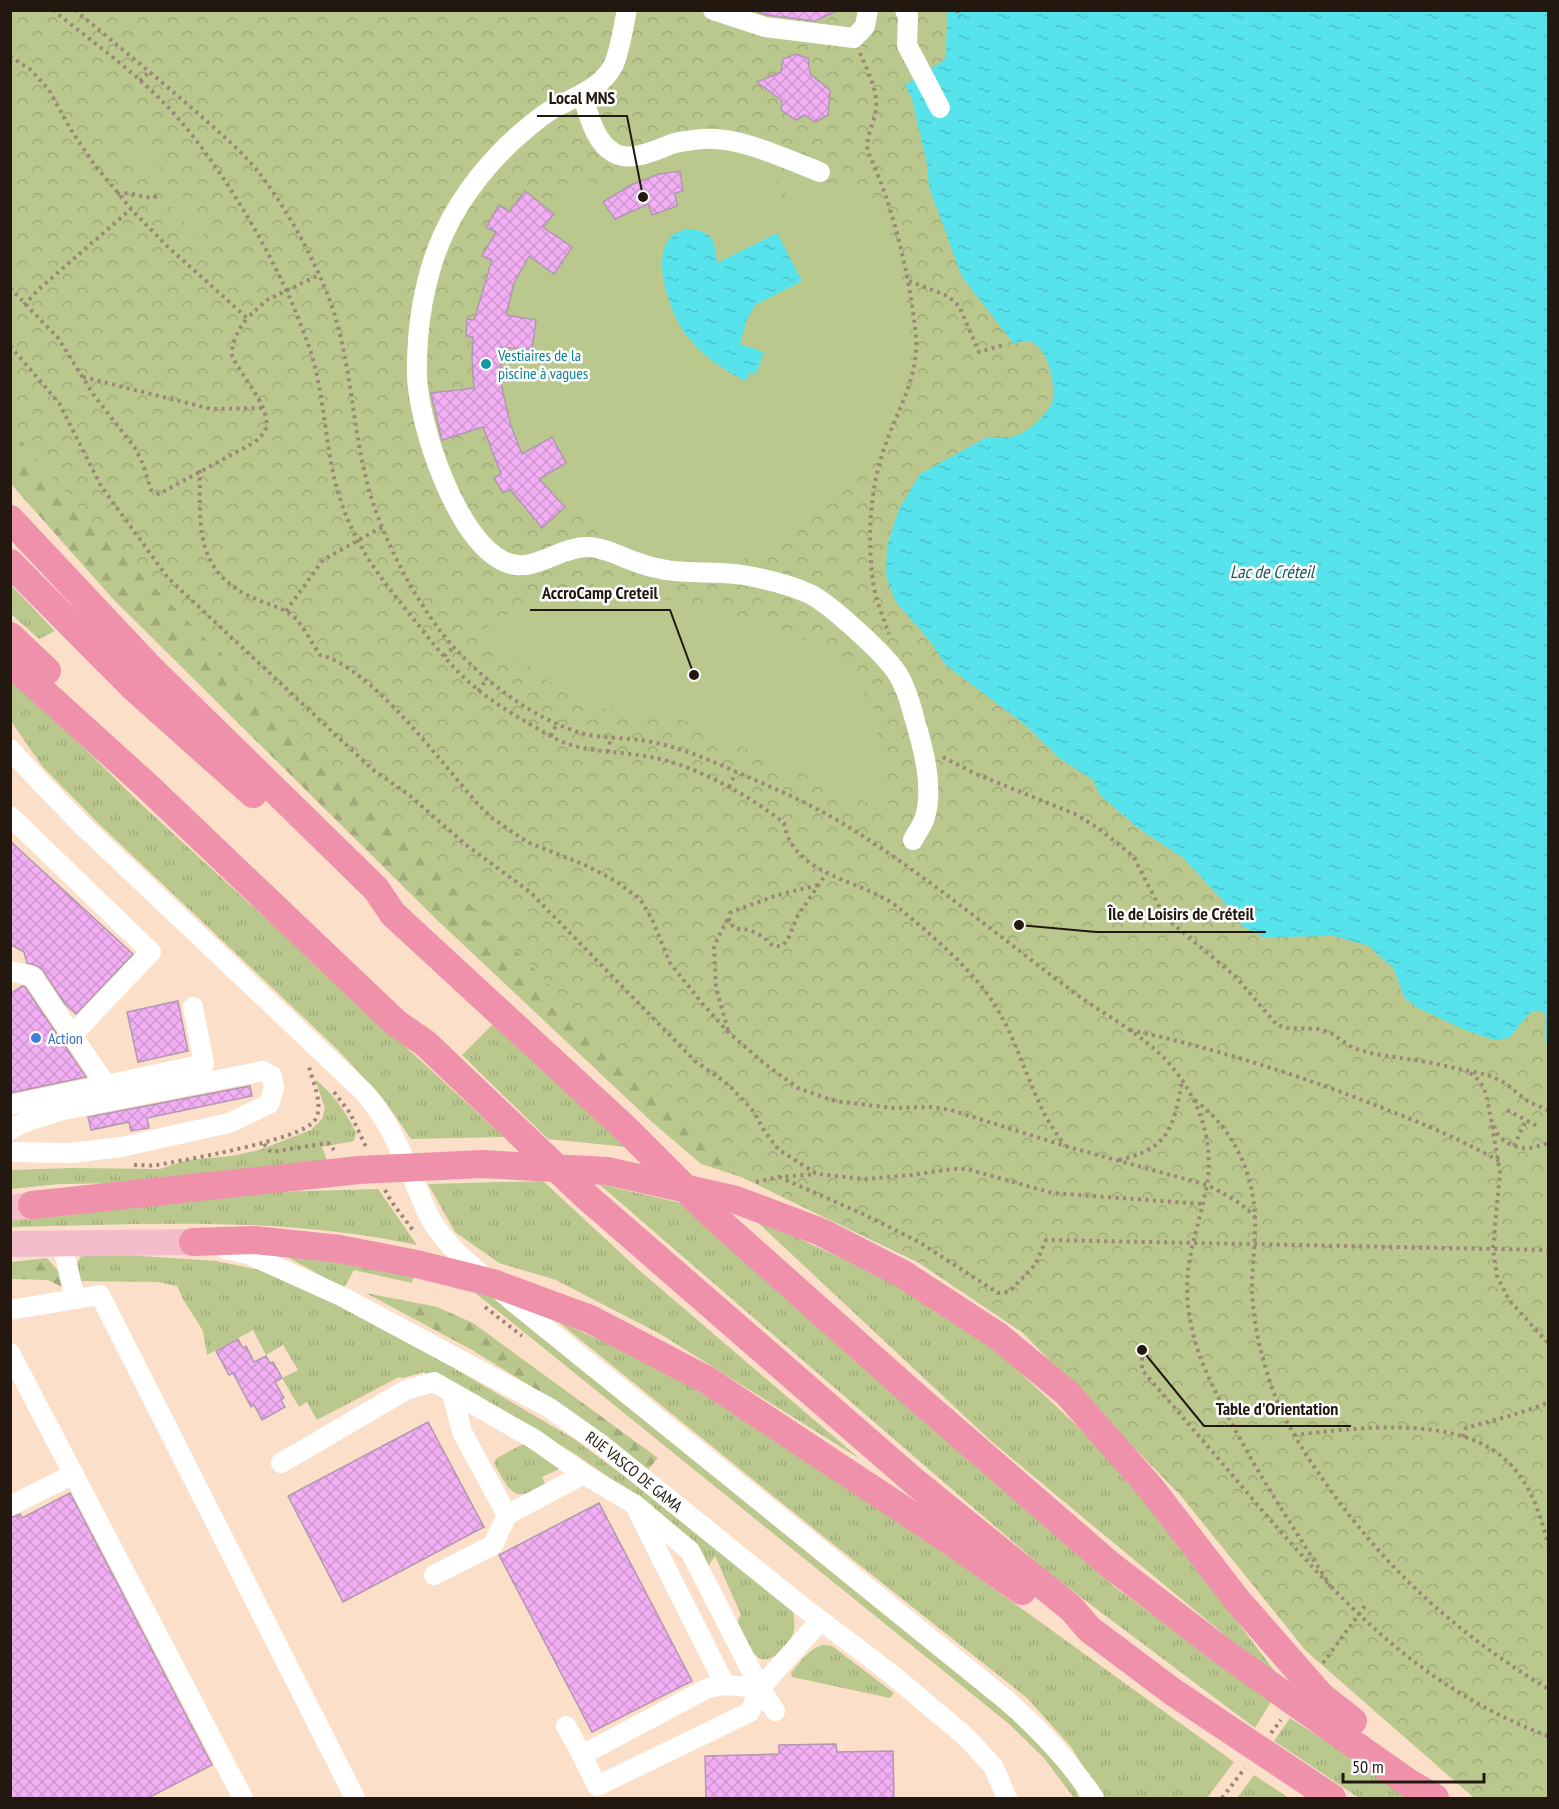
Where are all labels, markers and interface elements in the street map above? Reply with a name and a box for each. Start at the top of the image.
callout: Local MNS [537,80,627,116]
text: Local MNS [549,86,615,109]
place label: Vestiaires de la piscine à vagues [497,345,588,383]
marker: Vestiaires de la piscine à vagues [479,357,493,371]
water label: Lac de Créteil [1230,560,1316,583]
callout: AccroCamp Creteil [530,574,670,610]
text: AccroCamp Creteil [541,581,659,604]
callout: Île de Loisirs de Créteil [1096,896,1266,932]
text: Île de Loisirs de Créteil [1107,902,1255,925]
place label: Action [48,1028,83,1048]
marker: Action [29,1031,43,1045]
callout: Table d'Orientation [1204,1390,1351,1426]
text: Table d'Orientation [1216,1397,1338,1420]
street label: RUE VASCO DE GAMA [582,1427,687,1516]
scale bar [1343,1746,1484,1784]
text: 50 m [1352,1755,1384,1778]

